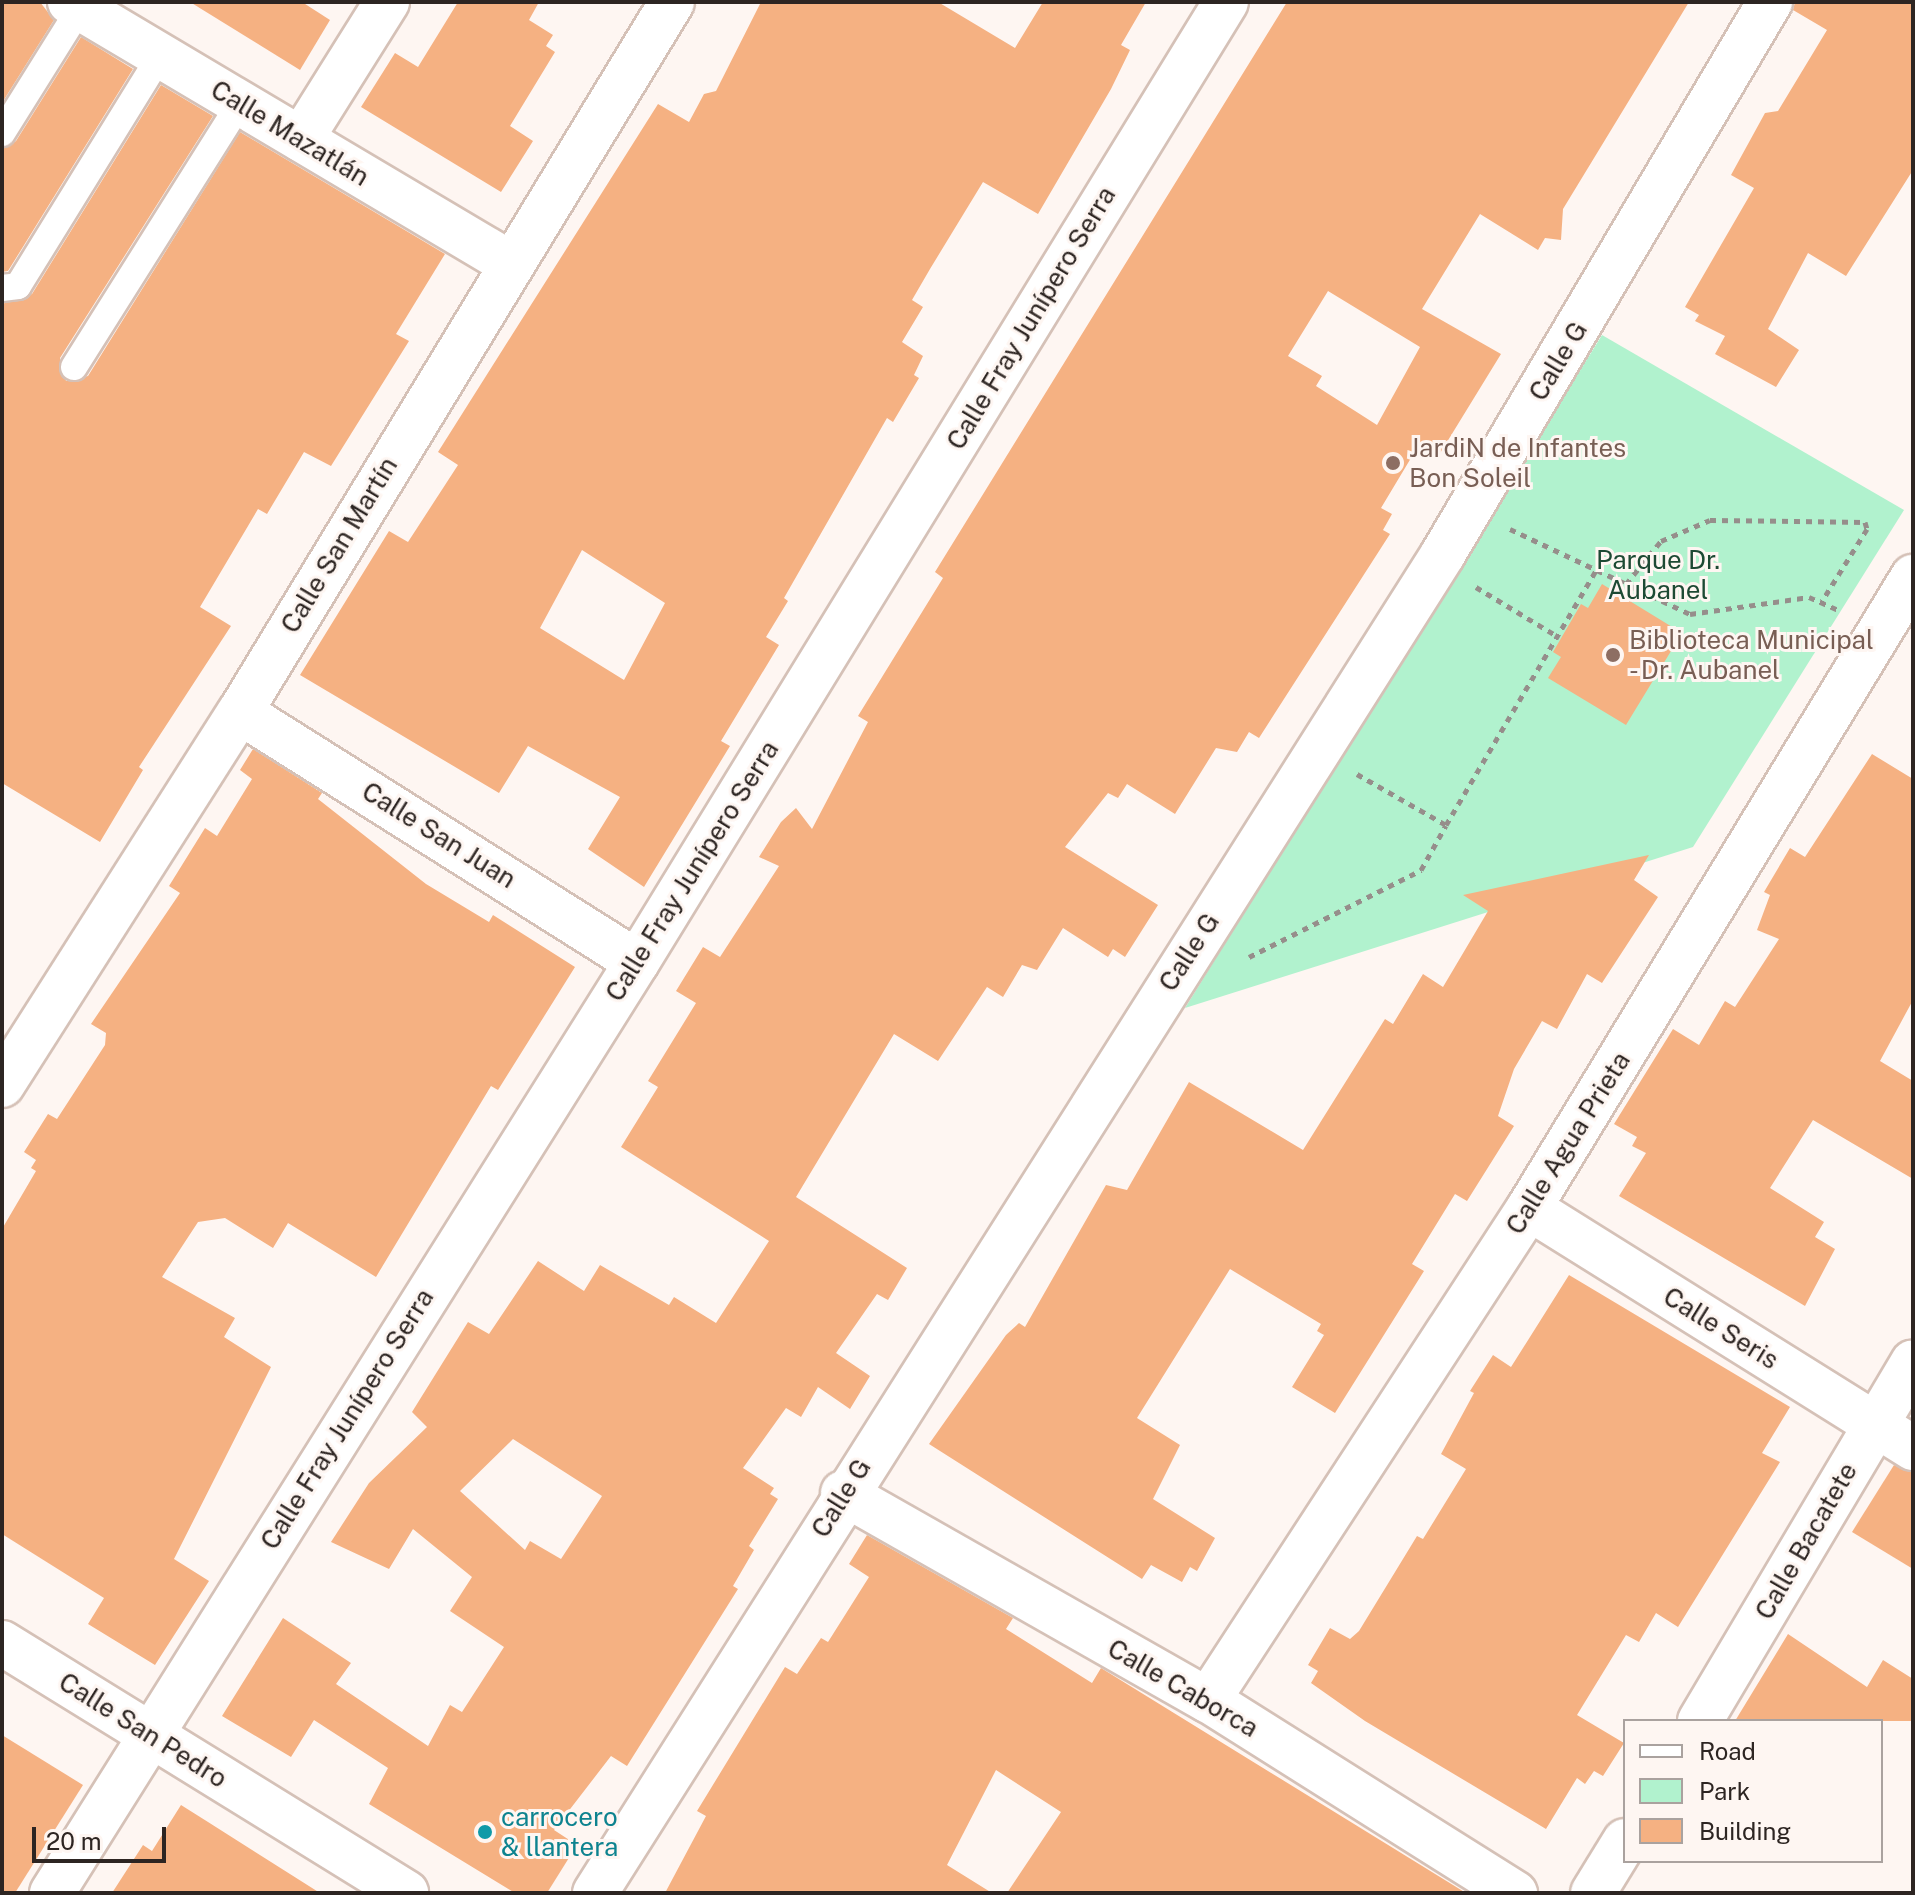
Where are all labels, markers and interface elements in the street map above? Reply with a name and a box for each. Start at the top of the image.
street label: Calle Mazatlán [205,74,375,192]
street label: Calle Fray Junípero Serra [940,181,1122,455]
street label: Calle G [1522,316,1594,406]
place label: JardiN de Infantes Bon Soleil [1409,432,1627,494]
street label: Calle San Martín [274,451,404,639]
marker: JardiN de Infantes Bon Soleil [1384,454,1402,472]
park label: Parque Dr. Aubanel [1596,544,1720,606]
place label: Biblioteca Municipal - Dr. Aubanel [1629,624,1874,686]
marker: Biblioteca Municipal - Dr. Aubanel [1604,646,1622,664]
street label: Calle Fray Junípero Serra [599,735,785,1007]
street label: Calle San Juan [356,775,522,895]
street label: Calle G [1152,907,1226,997]
street label: Calle Agua Prieta [1499,1046,1637,1240]
street label: Calle Seris [1658,1280,1784,1376]
street label: Calle Fray Junípero Serra [254,1283,440,1555]
street label: Calle G [805,1453,877,1543]
street label: Calle Bacatete [1749,1457,1863,1625]
street label: Calle Caborca [1102,1632,1264,1744]
street label: Calle San Pedro [53,1666,233,1794]
legend [1623,1719,1883,1863]
text: Road [1699,1737,1756,1765]
text: Park [1699,1777,1750,1805]
place label: carrocero & llantera [501,1801,618,1862]
scale bar [36,1811,170,1861]
text: Building [1699,1817,1791,1845]
marker: carrocero & llantera [476,1823,494,1841]
text: 20 m [46,1827,102,1855]

